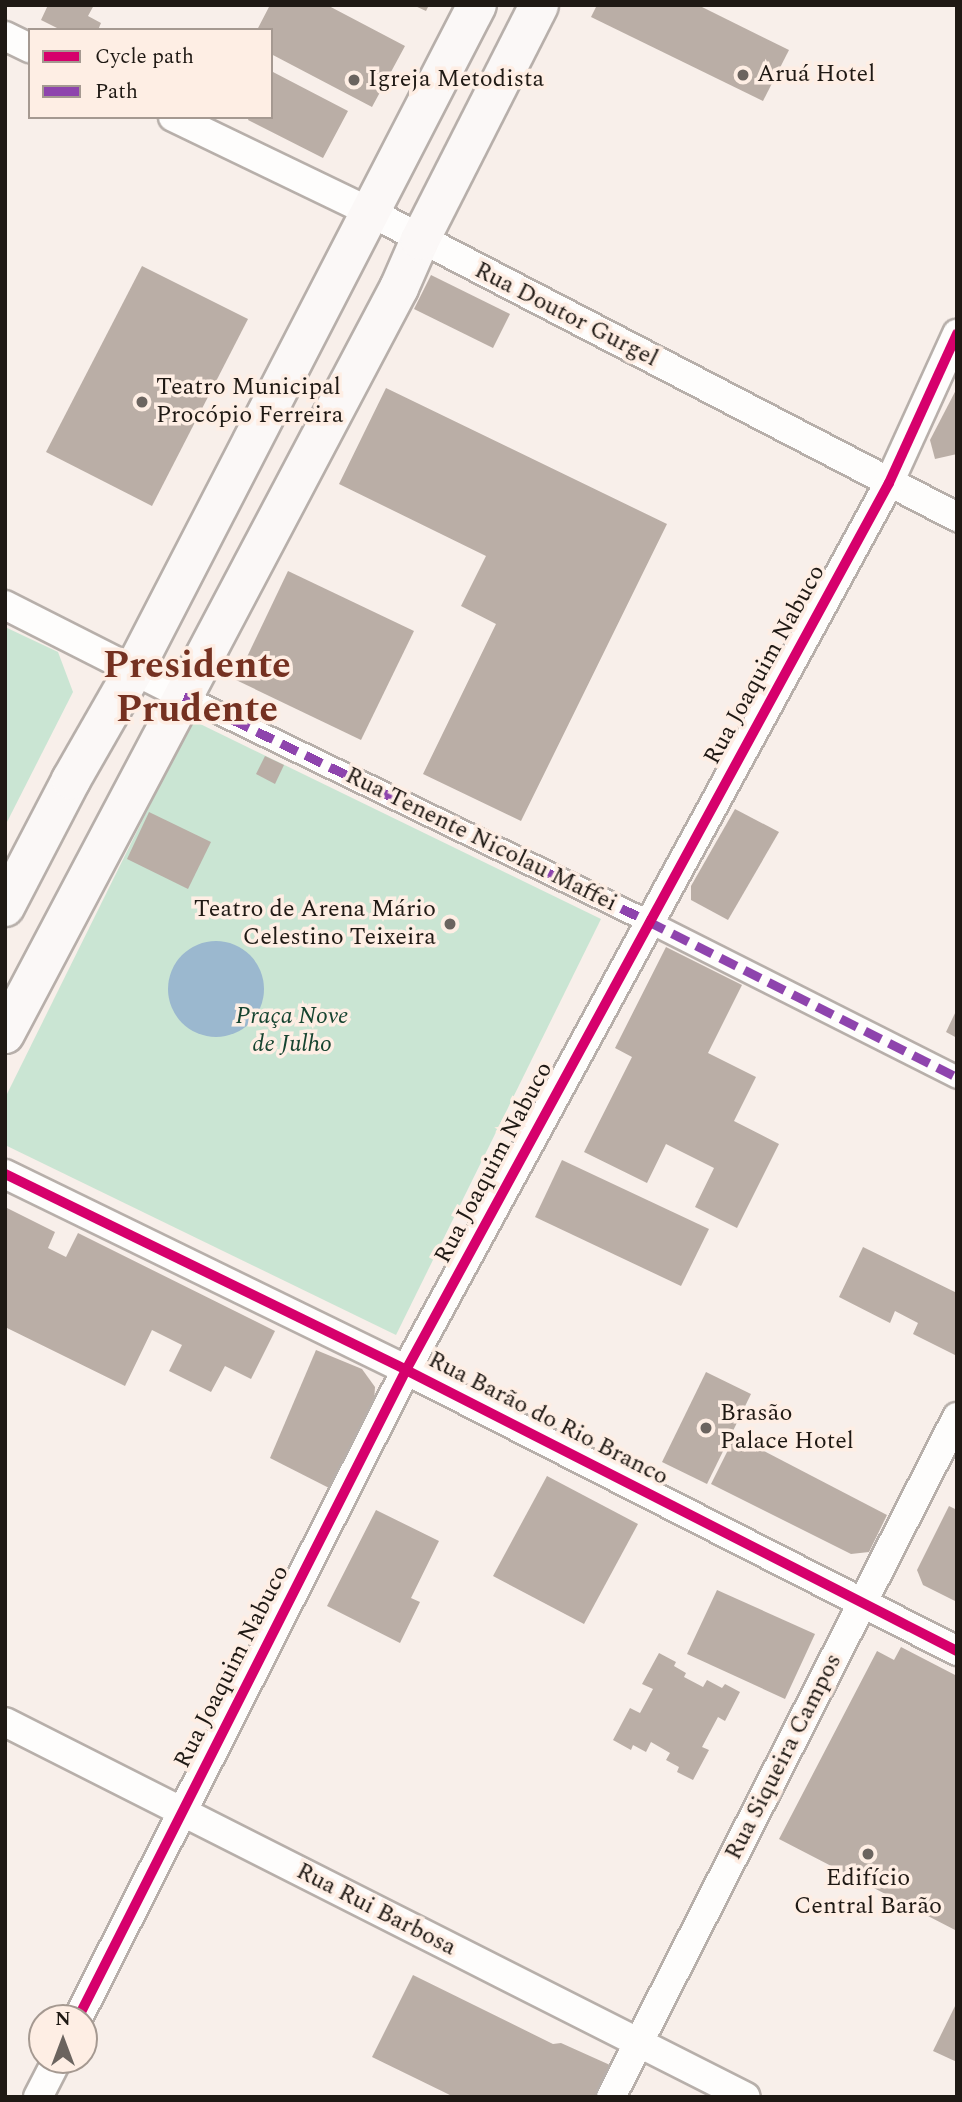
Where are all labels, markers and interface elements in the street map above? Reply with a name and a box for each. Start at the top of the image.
legend [28,28,273,119]
text: Cycle path [95,41,194,73]
place label: Aruá Hotel [757,61,875,89]
place label: Igreja Metodista [368,66,544,94]
marker: Aruá Hotel [735,67,751,83]
marker: Igreja Metodista [346,72,362,88]
text: Path [95,76,138,108]
street label: Rua Doutor Gurgel [469,256,663,374]
place label: Teatro Municipal Procópio Ferreira [156,374,344,430]
marker: Teatro Municipal Procópio Ferreira [134,394,150,410]
street label: Rua Joaquim Nabuco [698,560,832,770]
district label: Presidente Prudente [103,644,291,734]
street label: Rua Tenente Nicolau Maffei [340,762,622,918]
place label: Teatro de Arena Mário Celestino Teixeira [194,896,436,952]
marker: Teatro de Arena Mário Celestino Teixeira [442,916,458,932]
park label: Praça Nove de Julho [236,1003,348,1059]
street label: Rua Joaquim Nabuco [429,1057,559,1269]
street label: Rua Barão do Rio Branco [423,1346,673,1492]
place label: Brasão Palace Hotel [720,1400,854,1456]
marker: Brasão Palace Hotel [698,1420,714,1436]
street label: Rua Joaquim Nabuco [168,1561,296,1773]
street label: Rua Siqueira Campos [719,1649,849,1865]
marker: Edifício Central Barão [860,1846,876,1862]
street label: Rua Rui Barbosa [291,1857,461,1963]
place label: Edifício Central Barão [794,1865,942,1921]
north arrow [28,2004,98,2074]
text: N [55,2005,71,2034]

